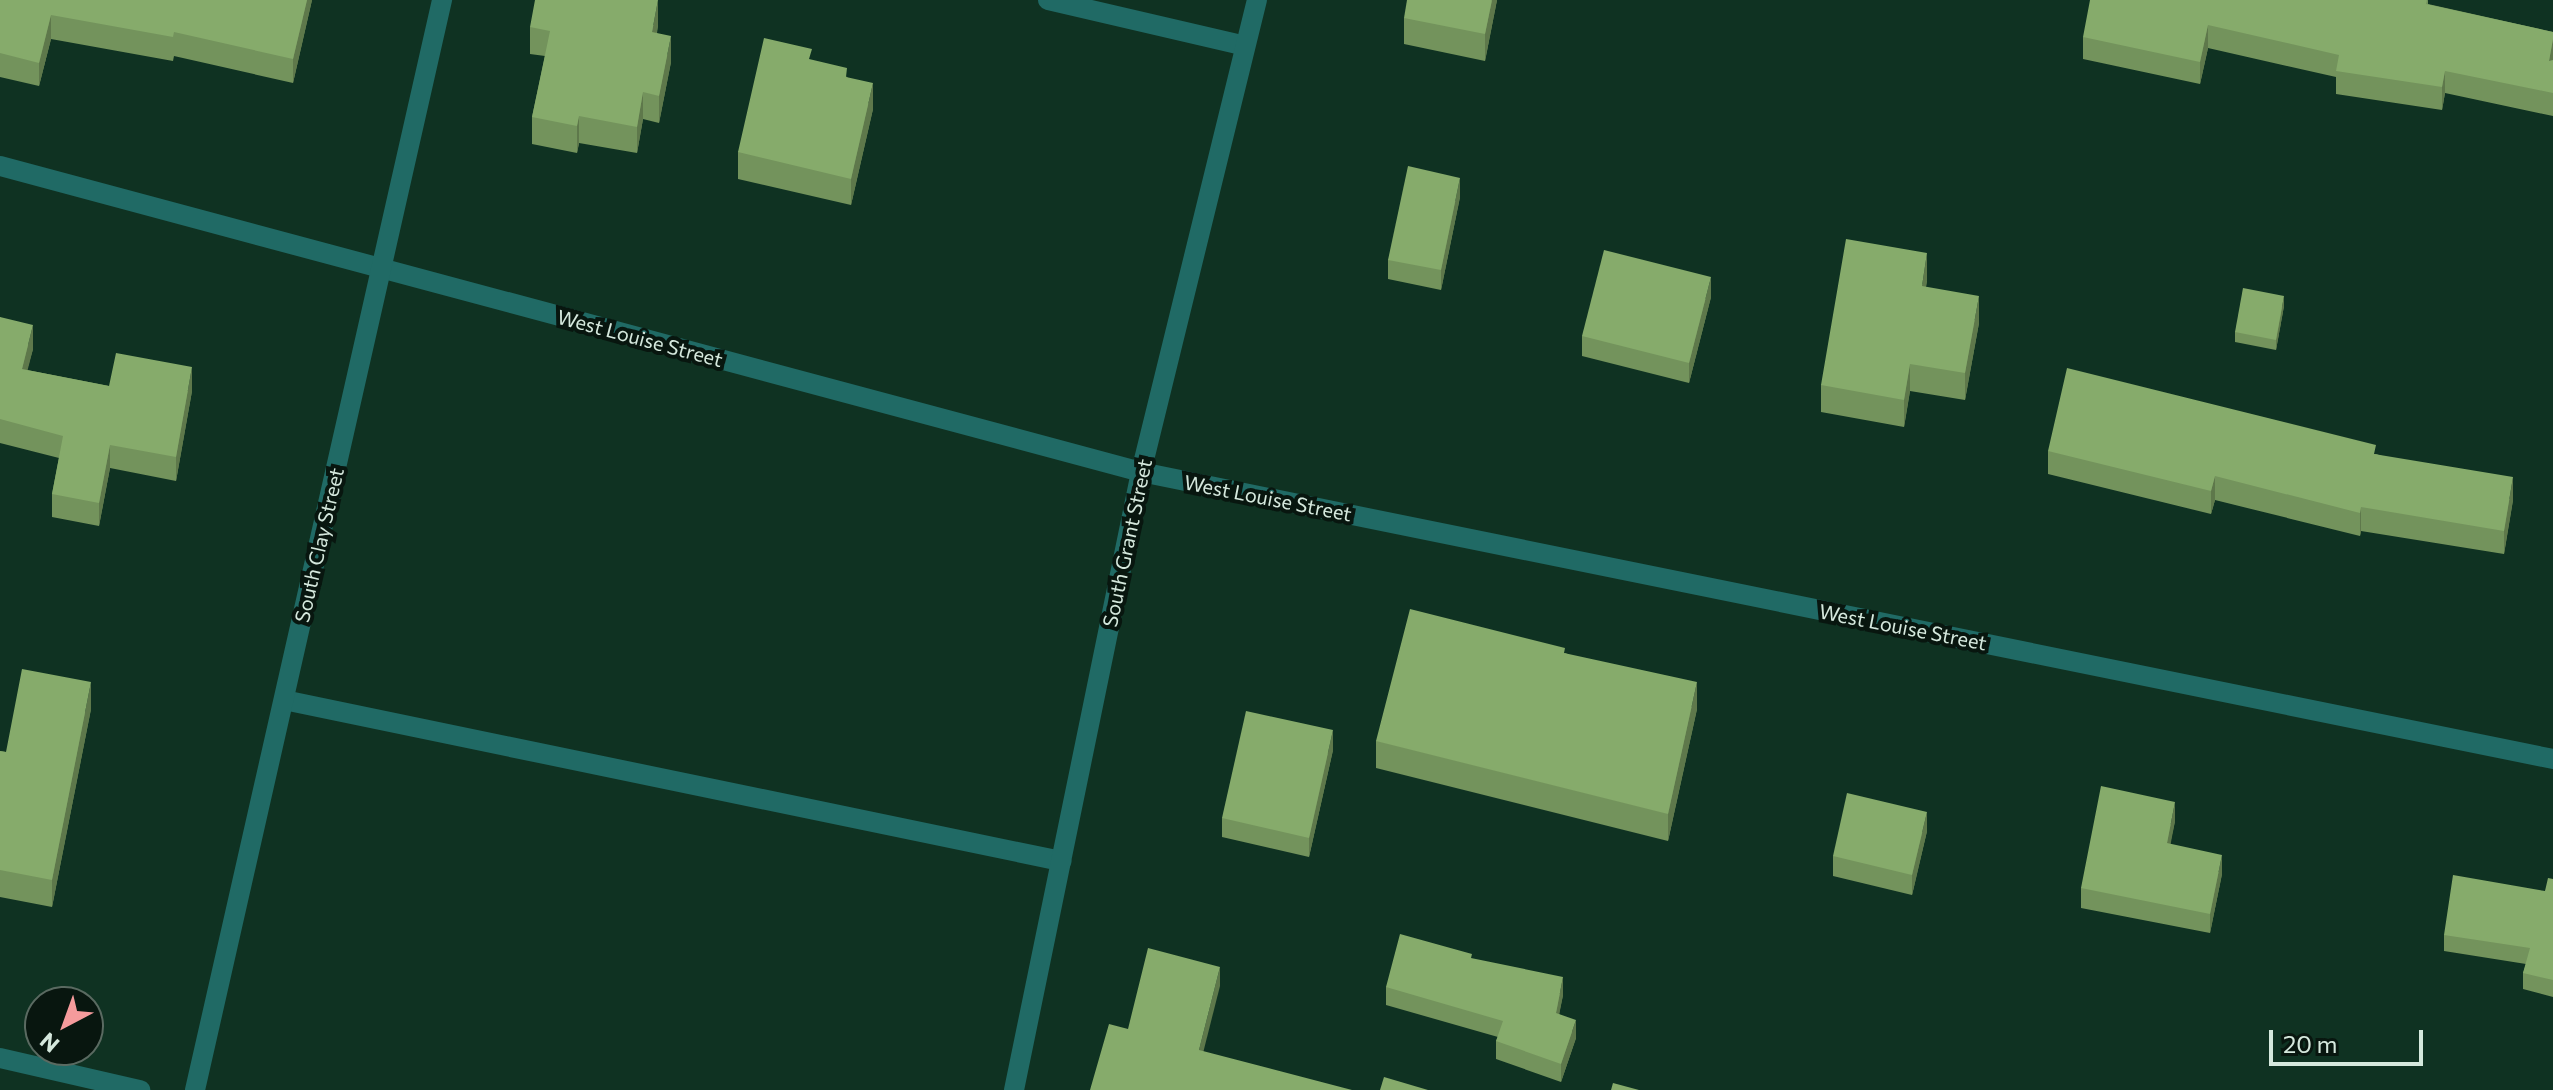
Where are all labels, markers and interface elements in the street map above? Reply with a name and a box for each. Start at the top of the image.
street label: West Louise Street [555,304,725,372]
street label: South Grant Street [1097,457,1157,629]
street label: South Clay Street [290,465,348,625]
street label: West Louise Street [1182,470,1354,526]
street label: West Louise Street [1817,599,1989,655]
north arrow [24,986,104,1066]
scale bar [2273,1014,2427,1064]
text: N [34,1027,64,1059]
text: 20 m [2283,1029,2337,1058]

